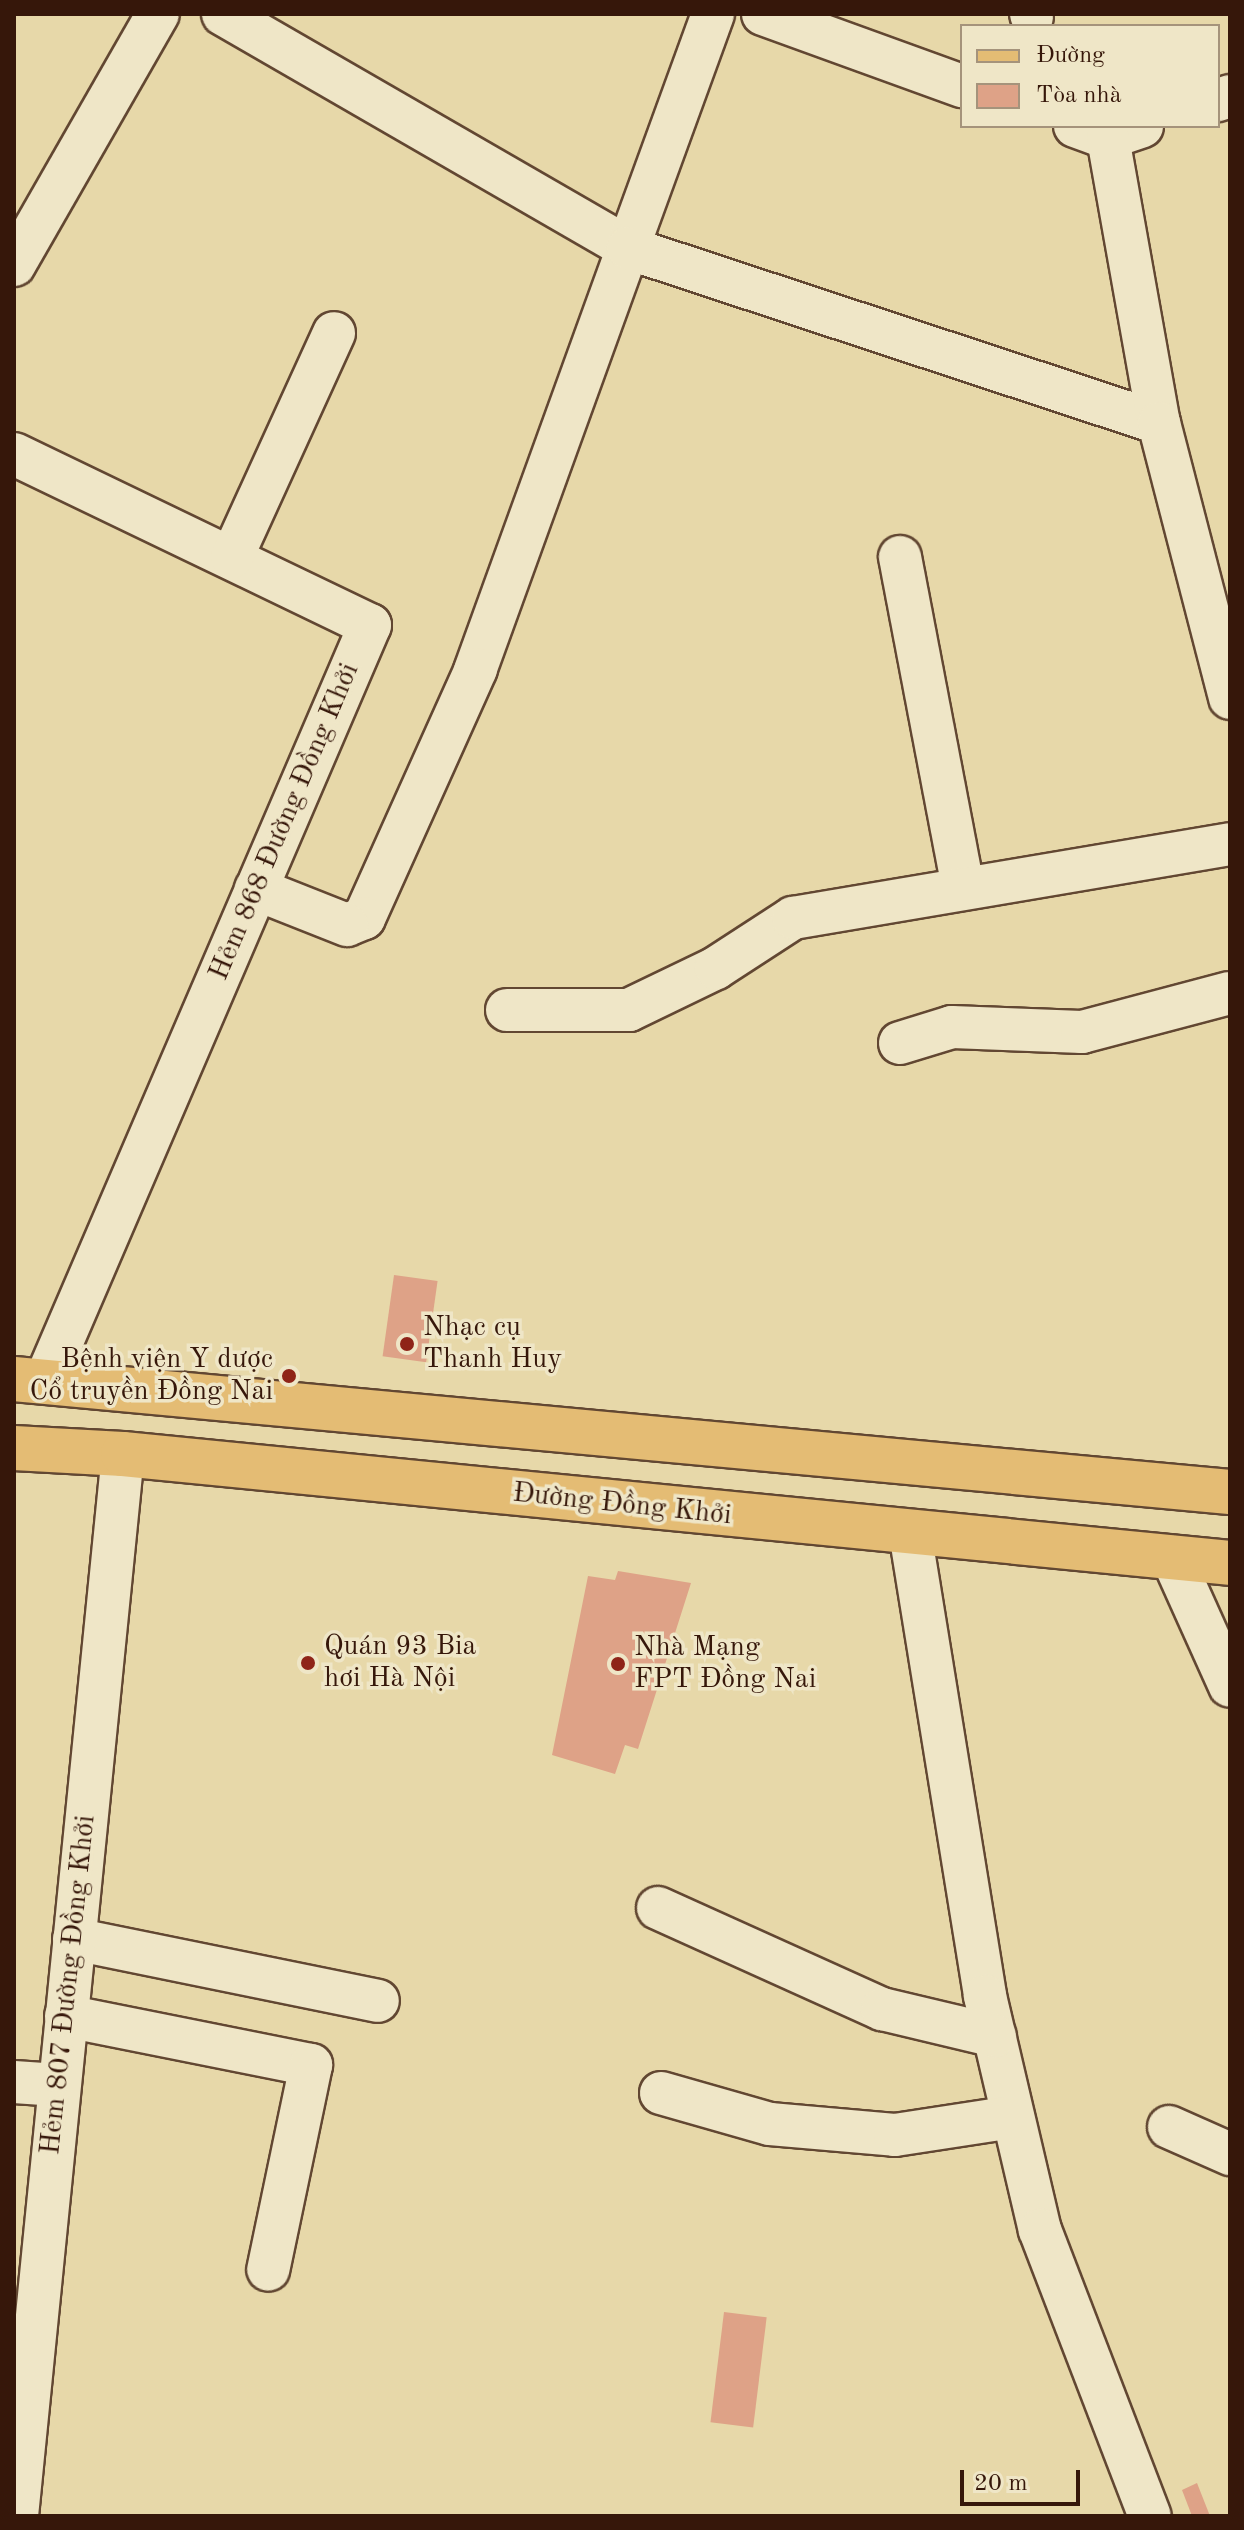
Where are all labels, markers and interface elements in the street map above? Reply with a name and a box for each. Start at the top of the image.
legend [960,24,1220,128]
text: Đường [1036,44,1105,68]
text: Tòa nhà [1036,84,1122,108]
street label: Hẻm 868 Đường Đồng Khởi [203,658,367,986]
place label: Nhạc cụ Thanh Huy [423,1311,562,1377]
marker: Nhạc cụ Thanh Huy [398,1335,416,1353]
place label: Bệnh viện Y dược Cổ truyền Đồng Nai [30,1343,273,1409]
marker: Bệnh viện Y dược Cổ truyền Đồng Nai [280,1367,298,1385]
street label: Đường Đồng Khởi [511,1477,733,1533]
place label: Quán 93 Bia hơi Hà Nội [324,1630,476,1696]
place label: Nhà Mạng FPT Đồng Nai [634,1631,816,1697]
marker: Quán 93 Bia hơi Hà Nội [299,1654,317,1672]
marker: Nhà Mạng FPT Đồng Nai [609,1655,627,1673]
street label: Hẻm 807 Đường Đồng Khởi [34,1814,104,2156]
scale bar [964,2454,1084,2504]
text: 20 m [974,2472,1028,2496]

